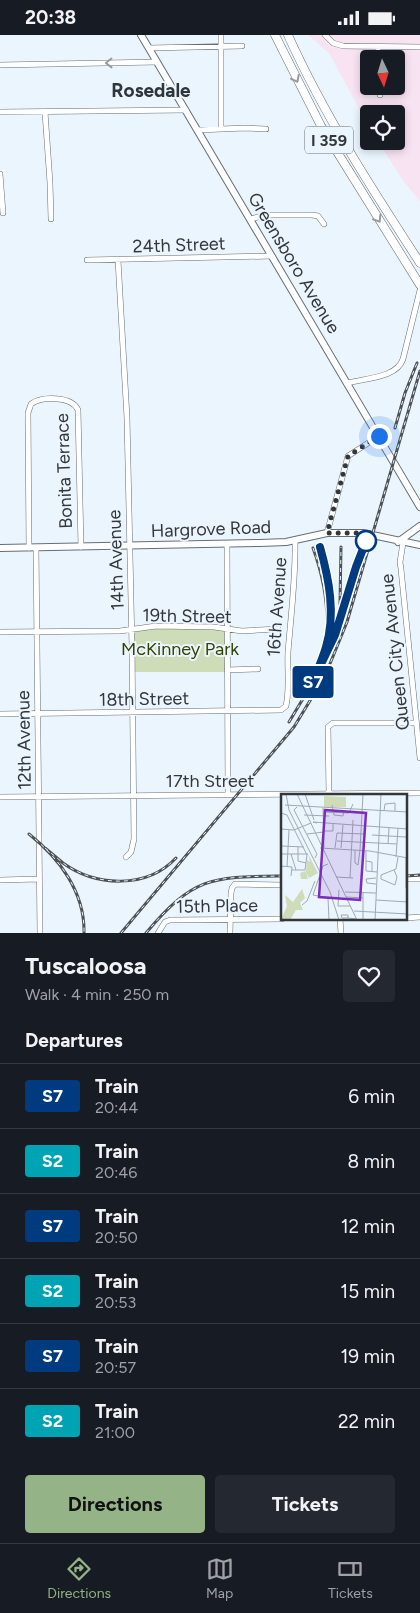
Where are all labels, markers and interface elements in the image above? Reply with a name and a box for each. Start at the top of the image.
text: 20:38 [25,6,76,29]
north arrow [360,50,405,95]
map controls [360,50,405,150]
one-way arrow [104,57,112,68]
one-way arrow [290,74,300,83]
district label: Rosedale [111,79,191,102]
button: locate [360,105,405,150]
road number: I 359 [305,127,353,153]
street label: Greensboro Avenue [243,188,345,338]
one-way arrow [372,213,381,223]
street label: 24th Street [132,232,226,258]
street label: Bonita Terrace [51,413,77,529]
your location [367,424,392,449]
street label: 14th Avenue [103,509,129,611]
street label: Hargrove Road [150,516,272,542]
unlabelled marker [355,530,377,552]
street label: 16th Avenue [263,556,291,658]
street label: Queen City Avenue [376,573,414,731]
street label: 19th Street [142,604,232,628]
park label: McKinney Park [121,638,239,660]
line badge: S7 [290,666,336,698]
text: S7 [303,671,323,693]
street label: 18th Street [99,687,189,711]
street label: 12th Avenue [12,690,36,790]
street label: 17th Street [166,770,255,792]
inset map [281,794,408,921]
street label: 15th Place [176,894,258,918]
button: heart [343,950,395,1002]
text: Tuscaloosa [25,951,147,980]
text: Walk · 4 min · 250 m [25,985,169,1004]
text: Departures [25,1029,123,1052]
text: Train [95,1075,138,1098]
text: S7 [42,1085,63,1107]
text: 6 min [348,1085,395,1108]
text: 20:44 [95,1098,138,1117]
text: Train [95,1140,138,1163]
text: S2 [42,1150,63,1172]
text: 8 min [347,1150,395,1173]
text: 20:46 [95,1163,137,1182]
text: Train [95,1205,138,1228]
text: S7 [42,1215,63,1237]
text: 12 min [341,1215,395,1238]
text: 20:50 [95,1228,138,1247]
text: Train [95,1270,138,1293]
text: S2 [42,1280,63,1302]
text: 15 min [340,1280,395,1303]
text: 20:53 [95,1293,136,1312]
text: Train [95,1335,138,1358]
text: S7 [42,1345,63,1367]
text: 19 min [341,1345,395,1368]
text: 20:57 [95,1358,136,1377]
text: Train [95,1400,138,1423]
text: S2 [42,1410,63,1432]
text: 22 min [338,1410,395,1433]
text: 21:00 [95,1423,135,1442]
button: Directions [25,1475,205,1533]
button: Tickets [215,1475,395,1533]
tab: Directions [47,1555,111,1602]
tab: Map [206,1555,234,1602]
tab: Tickets [328,1555,373,1602]

